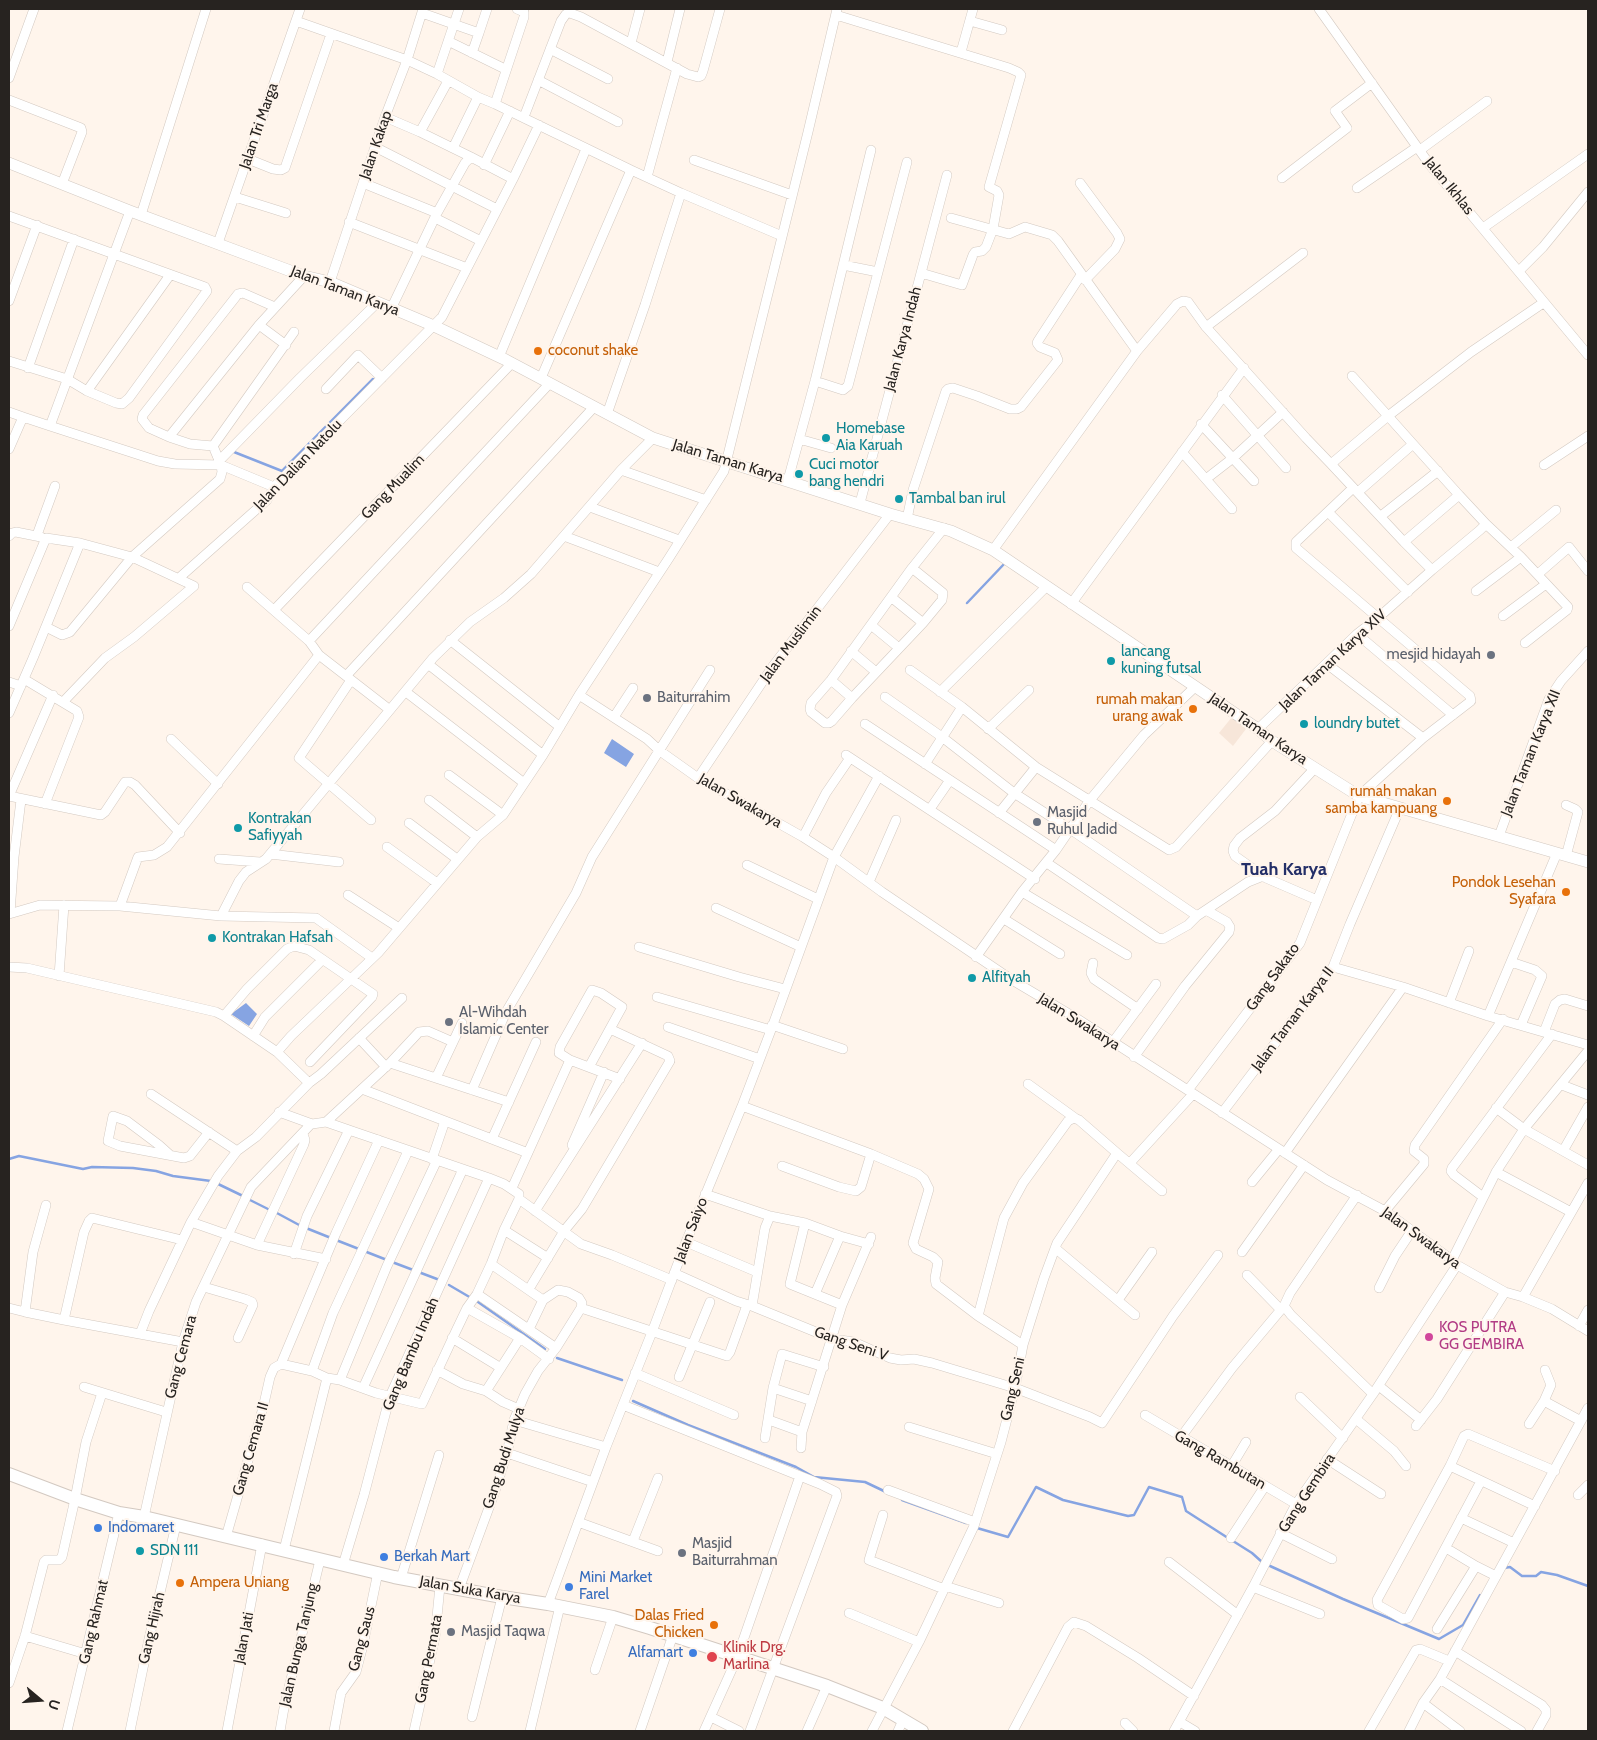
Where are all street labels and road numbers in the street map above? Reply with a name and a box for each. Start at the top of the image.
street label: Jalan Tri Marga [236,81,282,171]
street label: Jalan Kakap [356,108,396,182]
street label: Jalan Ikhlas [1420,154,1478,218]
street label: Jalan Taman Karya [288,262,402,320]
street label: Jalan Karya Indah [880,285,926,393]
street label: Jalan Dalian Natolu [250,416,346,514]
street label: Jalan Taman Karya [670,436,786,486]
street label: Gang Mualim [358,451,428,523]
street label: Jalan Muslimin [756,602,826,686]
street label: Jalan Taman Karya XIV [1276,606,1390,714]
street label: Jalan Taman Karya XII [1497,687,1565,819]
street label: Jalan Taman Karya [1205,689,1311,769]
street label: Jalan Swakarya [695,770,785,832]
street label: Gang Sakato [1242,940,1304,1014]
street label: Jalan Taman Karya II [1248,963,1338,1075]
street label: Jalan Swakarya [1035,990,1123,1054]
street label: Jalan Saiyo [670,1195,712,1265]
street label: Jalan Swakarya [1378,1203,1464,1273]
street label: Gang Bambu Indah [379,1295,443,1413]
street label: Gang Cemara [161,1313,201,1401]
street label: Gang Seni V [812,1323,890,1365]
street label: Gang Seni [997,1356,1029,1422]
street label: Gang Cemara II [229,1400,273,1498]
street label: Gang Budi Mulya [479,1405,529,1511]
street label: Gang Rambutan [1171,1427,1269,1493]
street label: Gang Gembira [1275,1450,1339,1536]
street label: Jalan Suka Karya [418,1572,522,1608]
street label: Gang Rahmat [76,1578,112,1666]
street label: Jalan Bunga Tanjung [276,1582,322,1708]
street label: Gang Hijrah [135,1590,169,1666]
street label: Gang Saus [345,1605,379,1673]
street label: Jalan Jati [230,1611,258,1665]
street label: Gang Permata [412,1613,446,1705]

